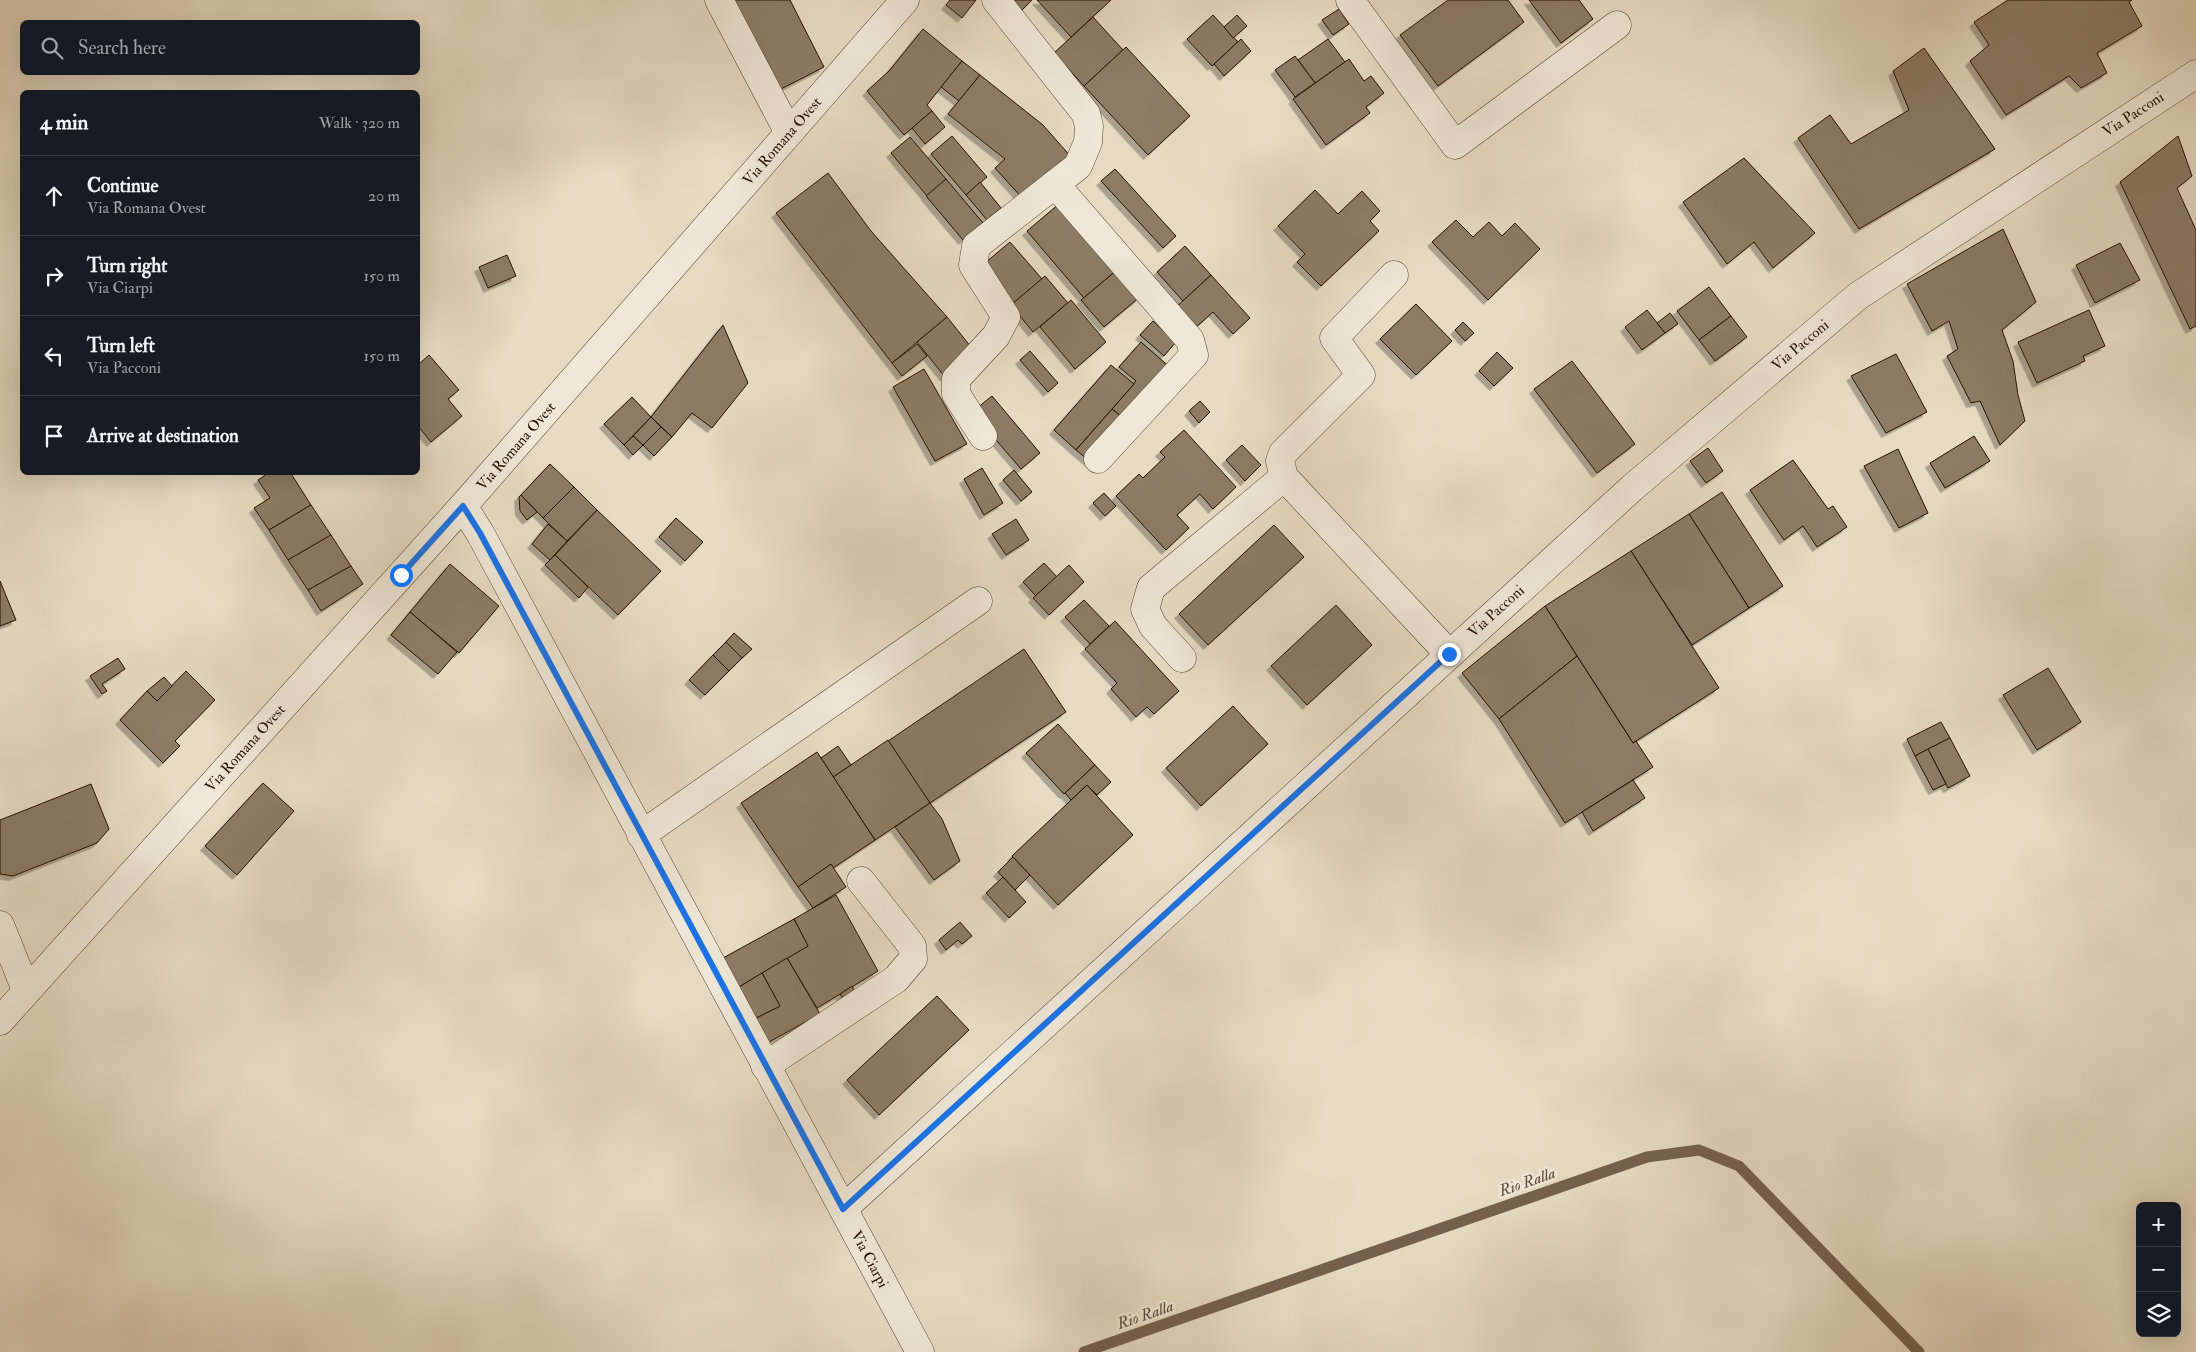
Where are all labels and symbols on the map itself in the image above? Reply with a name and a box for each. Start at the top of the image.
street label: Via Pacconi [2099,88,2168,141]
street label: Via Romana Ovest [739,93,826,190]
street label: Via Pacconi [1768,316,1833,375]
street label: Via Romana Ovest [473,398,560,495]
route start [390,564,413,587]
street label: Via Pacconi [1464,581,1528,642]
route end [1438,643,1461,666]
street label: Via Romana Ovest [201,701,290,796]
water label: Rio Ralla [1496,1163,1558,1201]
street label: Via Ciarpi [846,1227,893,1292]
water label: Rio Ralla [1114,1296,1176,1334]

